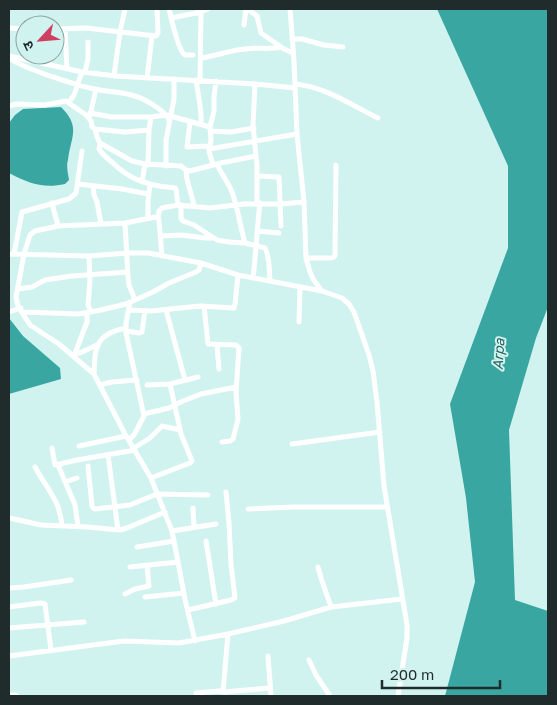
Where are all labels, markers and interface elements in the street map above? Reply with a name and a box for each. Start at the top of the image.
north arrow [15,15,65,65]
text: उ [18,38,37,53]
water label: Arpa [488,337,508,370]
scale bar [382,658,500,690]
text: 200 m [390,665,434,683]

